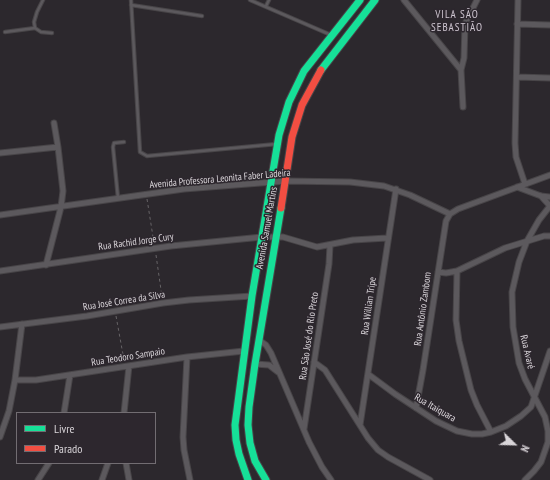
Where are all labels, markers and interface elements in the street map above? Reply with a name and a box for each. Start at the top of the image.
district label: VILA SÃO SEBASTIÃO [431,8,483,34]
street label: Avenida Professora Leonita Faber Ladeira [149,167,291,191]
street label: Avenida Samuel Martins [254,186,280,270]
street label: Rua Rachid Jorge Cury [98,231,174,253]
street label: Rua Antônio Zambom [412,271,434,347]
street label: Rua Willian Tripe [359,276,379,336]
street label: Rua José Correa da Silva [82,289,166,313]
street label: Rua São José do Rio Preto [297,291,321,381]
street label: Rua Avaré [517,334,537,370]
street label: Rua Teodoro Sampaio [90,345,166,369]
street label: Rua Itaiquara [412,391,458,425]
legend [16,412,156,464]
text: Livre [54,421,74,436]
north arrow [494,424,534,464]
text: Parado [54,441,82,456]
text: N [517,443,533,454]

